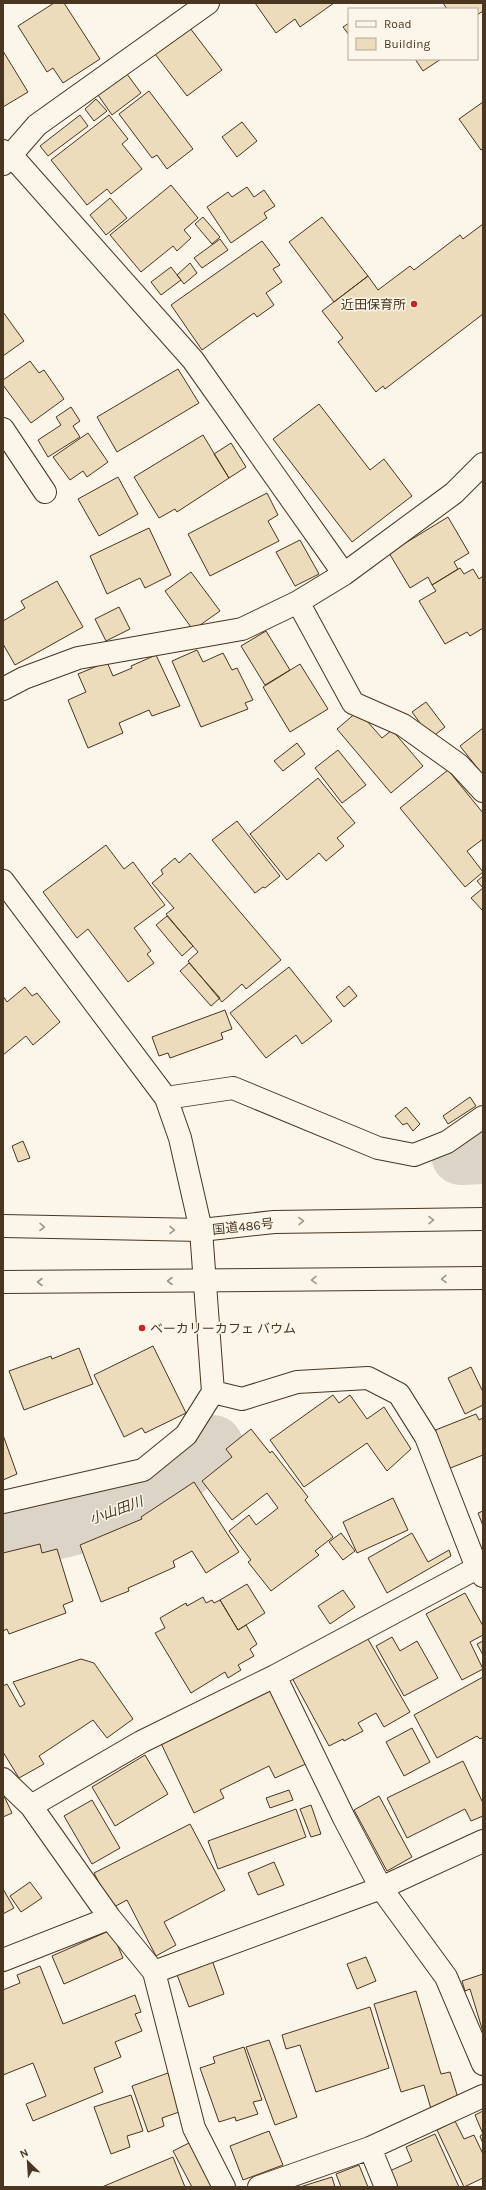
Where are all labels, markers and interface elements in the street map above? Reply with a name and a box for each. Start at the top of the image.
legend [348,8,478,60]
text: Road [384,17,412,31]
text: Building [384,37,431,51]
place label: 近田保育所 [341,297,406,312]
marker: 近田保育所 [409,299,419,309]
one-way arrow [428,1215,434,1224]
street label: 国道486号 [212,1216,275,1237]
one-way arrow [298,1217,304,1225]
one-way arrow [39,1222,45,1231]
one-way arrow [169,1226,175,1234]
one-way arrow [441,1275,447,1283]
one-way arrow [311,1276,317,1284]
one-way arrow [167,1277,173,1285]
one-way arrow [37,1278,43,1286]
place label: ベーカリーカフェ バウム [150,1321,296,1336]
marker: ベーカリーカフェ バウム [137,1323,147,1333]
water label: 小山田川 [87,1492,147,1528]
north arrow [8,2142,48,2182]
text: N [18,2146,30,2161]

